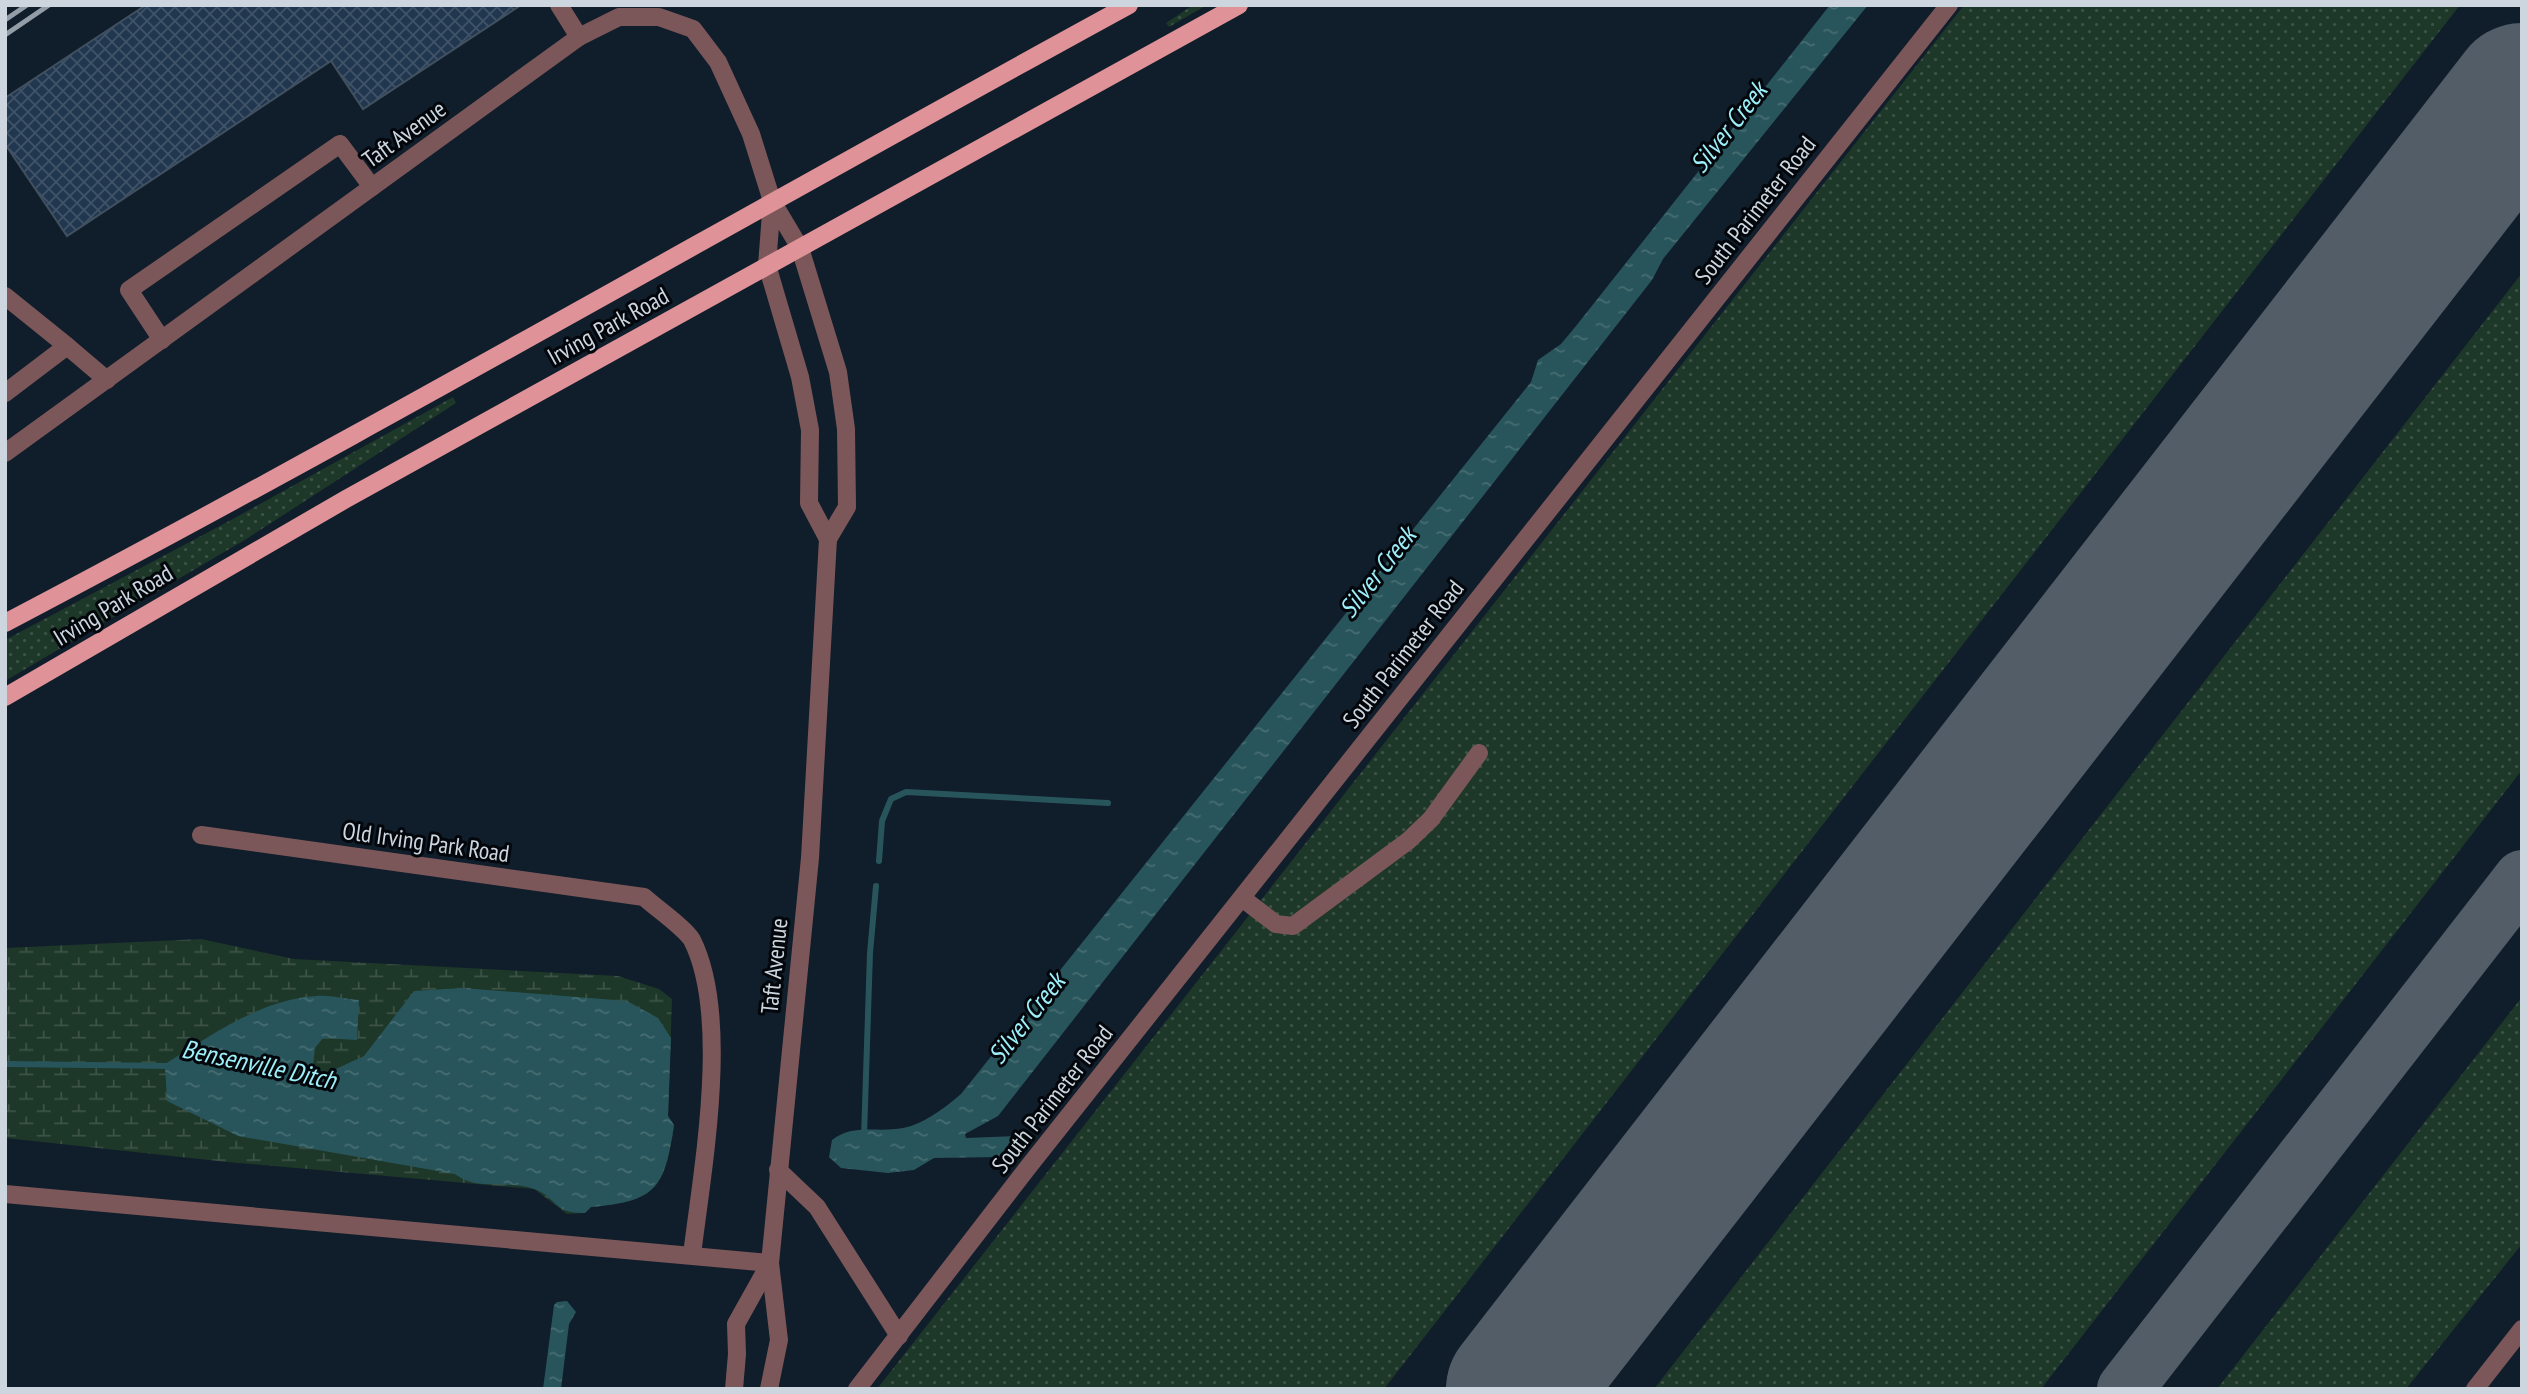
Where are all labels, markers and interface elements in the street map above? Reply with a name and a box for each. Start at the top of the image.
water label: Silver Creek [1682,73,1776,179]
street label: Taft Avenue [356,93,452,175]
street label: South Parimeter Road [1688,130,1822,290]
street label: Irving Park Road [542,280,674,372]
water label: Silver Creek [1331,518,1425,624]
street label: Irving Park Road [48,557,178,653]
street label: South Parimeter Road [1336,574,1470,734]
street label: Old Irving Park Road [341,815,511,869]
street label: Taft Avenue [754,917,794,1015]
water label: Silver Creek [980,964,1074,1070]
street label: South Parimeter Road [985,1019,1119,1179]
water label: Bensenville Ditch [179,1032,340,1097]

